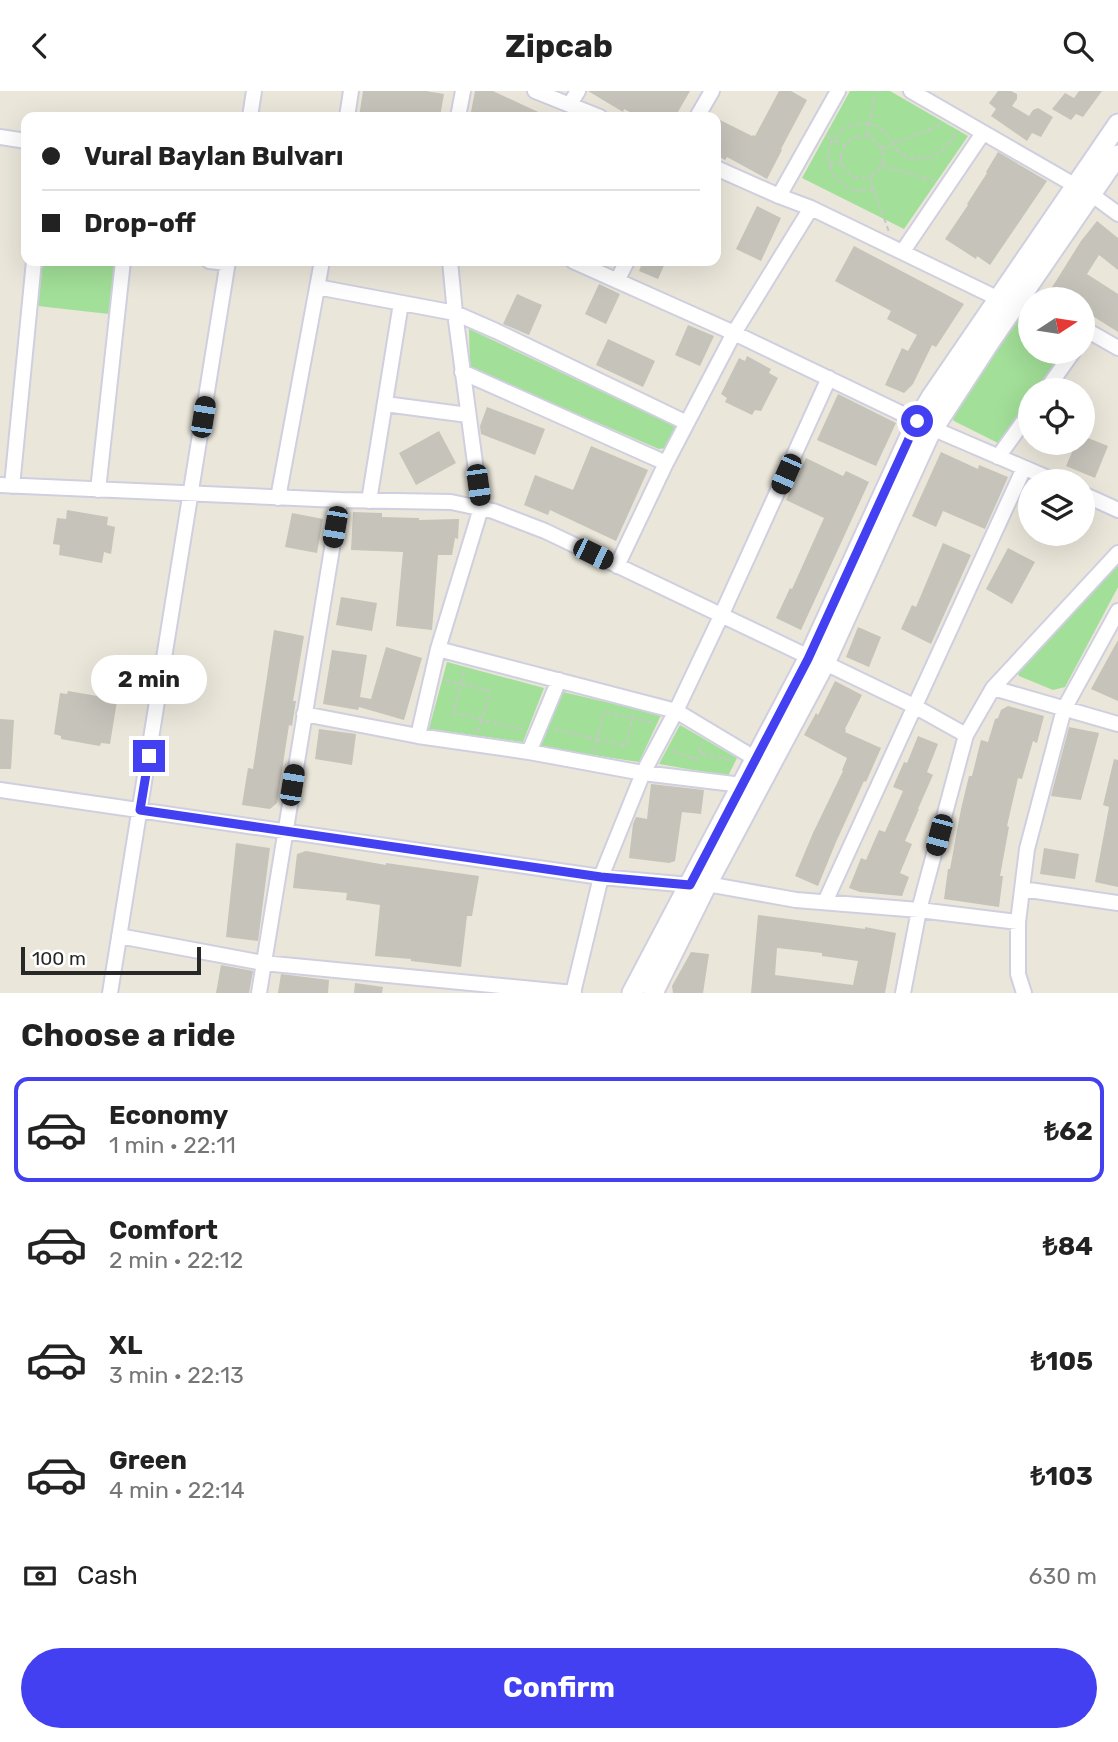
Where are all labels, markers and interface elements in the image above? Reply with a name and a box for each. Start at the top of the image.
icon: back [21,27,59,65]
text: Zipcab [505,27,613,65]
icon: search [1059,27,1097,65]
text: Vural Baylan Bulvarı [84,141,343,172]
text: Drop-off [84,208,196,239]
north arrow [1018,287,1096,364]
map controls [1018,287,1095,546]
button: locate [1018,378,1095,455]
car [190,395,217,439]
route start [901,405,933,437]
car [768,451,805,497]
car [465,463,492,507]
button: layers [1018,469,1095,546]
car [322,504,349,550]
car [570,535,617,573]
callout: 2 min [91,655,207,703]
text: 2 min [118,665,180,693]
route end [133,740,165,772]
car [279,763,306,807]
car [924,812,955,858]
scale bar [21,944,201,976]
text: 100 m [32,947,86,970]
text: Choose a ride [21,1016,235,1054]
icon: car [25,1098,88,1161]
text: Economy [109,1100,228,1131]
text: ₺62 [1044,1116,1093,1147]
text: 1 min · 22:11 [109,1131,236,1159]
icon: car [25,1213,88,1276]
text: Comfort [109,1215,218,1246]
text: ₺84 [1043,1231,1093,1262]
text: 2 min · 22:12 [109,1246,243,1274]
icon: car [25,1328,88,1391]
text: XL [109,1330,142,1361]
text: ₺105 [1031,1346,1093,1377]
text: 3 min · 22:13 [109,1361,244,1389]
icon: car [25,1443,88,1506]
text: Green [109,1445,187,1476]
text: ₺103 [1030,1461,1093,1492]
text: 4 min · 22:14 [109,1476,245,1504]
icon: cash [21,1557,59,1595]
text: Cash [77,1560,138,1591]
text: 630 m [1029,1562,1097,1590]
button: Confirm [21,1648,1097,1728]

